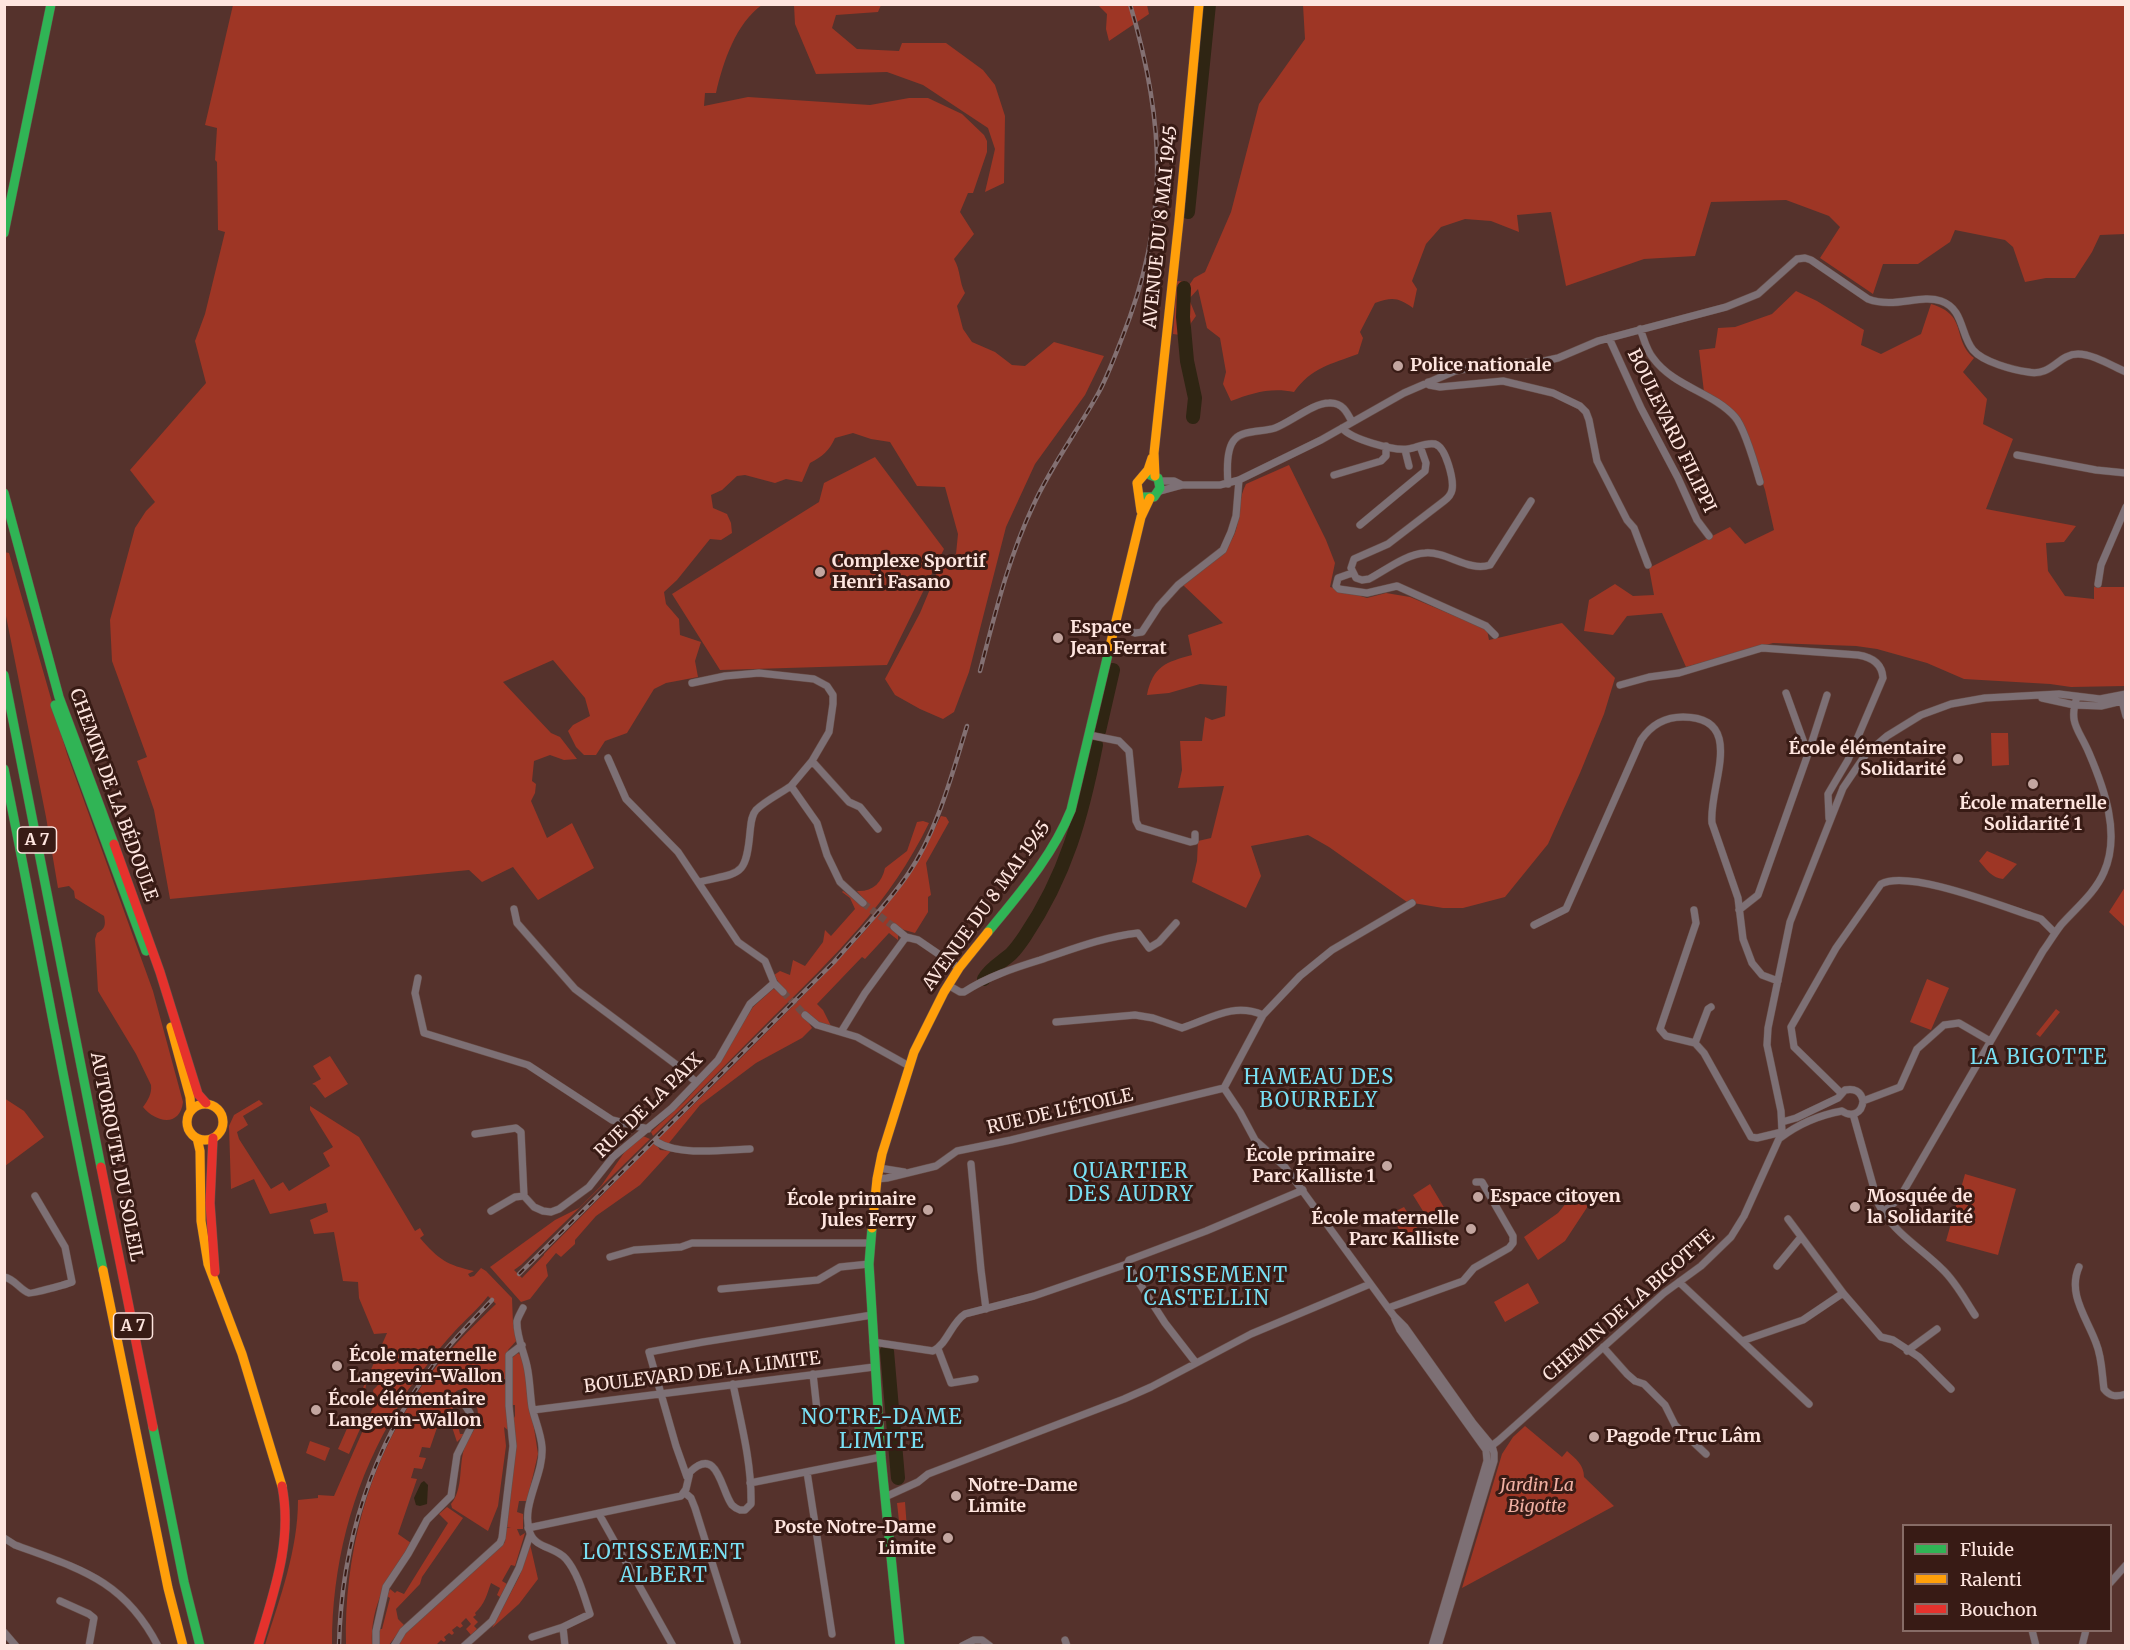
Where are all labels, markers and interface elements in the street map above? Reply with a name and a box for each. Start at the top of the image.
street label: AVENUE DU 8 MAI 1945 [1140,124,1182,330]
street label: BOULEVARD FILIPPI [1622,346,1720,516]
place label: Police nationale [1410,355,1551,377]
marker: Police nationale [1391,359,1405,373]
place label: Complexe Sportif Henri Fasano [832,551,986,594]
marker: Complexe Sportif Henri Fasano [813,565,827,579]
place label: Espace Jean Ferrat [1070,617,1167,660]
marker: Espace Jean Ferrat [1051,631,1065,645]
street label: CHEMIN DE LA BÉDOULE [64,686,162,904]
place label: École élémentaire Solidarité [1788,738,1946,780]
marker: École élémentaire Solidarité [1951,752,1965,766]
marker: École maternelle Solidarité 1 [2026,777,2040,791]
place label: École maternelle Solidarité 1 [1959,793,2107,836]
street label: AVENUE DU 8 MAI 1945 [918,817,1056,995]
road number: A 7 [18,827,57,853]
district label: LA BIGOTTE [1970,1046,2108,1070]
street label: RUE DE LA PAIX [591,1049,707,1163]
street label: AUTOROUTE DU SOLEIL [85,1050,147,1264]
district label: HAMEAU DES BOURRELY [1243,1066,1395,1113]
street label: RUE DE L'ÉTOILE [985,1085,1135,1139]
place label: École primaire Parc Kalliste 1 [1246,1145,1375,1188]
marker: École primaire Parc Kalliste 1 [1380,1159,1394,1173]
district label: QUARTIER DES AUDRY [1068,1160,1194,1207]
place label: Espace citoyen [1490,1186,1621,1208]
place label: Mosquée de la Solidarité [1867,1186,1973,1228]
place label: École primaire Jules Ferry [787,1189,916,1232]
marker: Espace citoyen [1471,1190,1485,1204]
marker: Mosquée de la Solidarité [1848,1200,1862,1214]
marker: École primaire Jules Ferry [921,1203,935,1217]
place label: École maternelle Parc Kalliste [1311,1208,1459,1250]
marker: École maternelle Parc Kalliste [1464,1222,1478,1236]
street label: CHEMIN DE LA BIGOTTE [1539,1226,1719,1386]
district label: LOTISSEMENT CASTELLIN [1125,1264,1289,1311]
road number: A 7 [114,1313,152,1339]
place label: École maternelle Langevin-Wallon [349,1345,502,1388]
street label: BOULEVARD DE LA LIMITE [583,1348,821,1398]
marker: École maternelle Langevin-Wallon [330,1359,344,1373]
place label: École élémentaire Langevin-Wallon [328,1389,486,1432]
marker: École élémentaire Langevin-Wallon [309,1403,323,1417]
district label: NOTRE-DAME LIMITE [801,1405,963,1455]
place label: Pagode Truc Lâm [1606,1426,1761,1448]
marker: Pagode Truc Lâm [1587,1430,1601,1444]
place label: Notre-Dame Limite [968,1475,1078,1518]
park label: Jardin La Bigotte [1500,1475,1574,1518]
marker: Notre-Dame Limite [949,1489,963,1503]
place label: Poste Notre-Dame Limite [774,1517,936,1559]
legend [1902,1524,2112,1632]
marker: Poste Notre-Dame Limite [941,1531,955,1545]
text: Fluide [1960,1538,2014,1561]
district label: LOTISSEMENT ALBERT [582,1541,746,1588]
text: Ralenti [1960,1568,2022,1591]
text: Bouchon [1960,1598,2037,1621]

